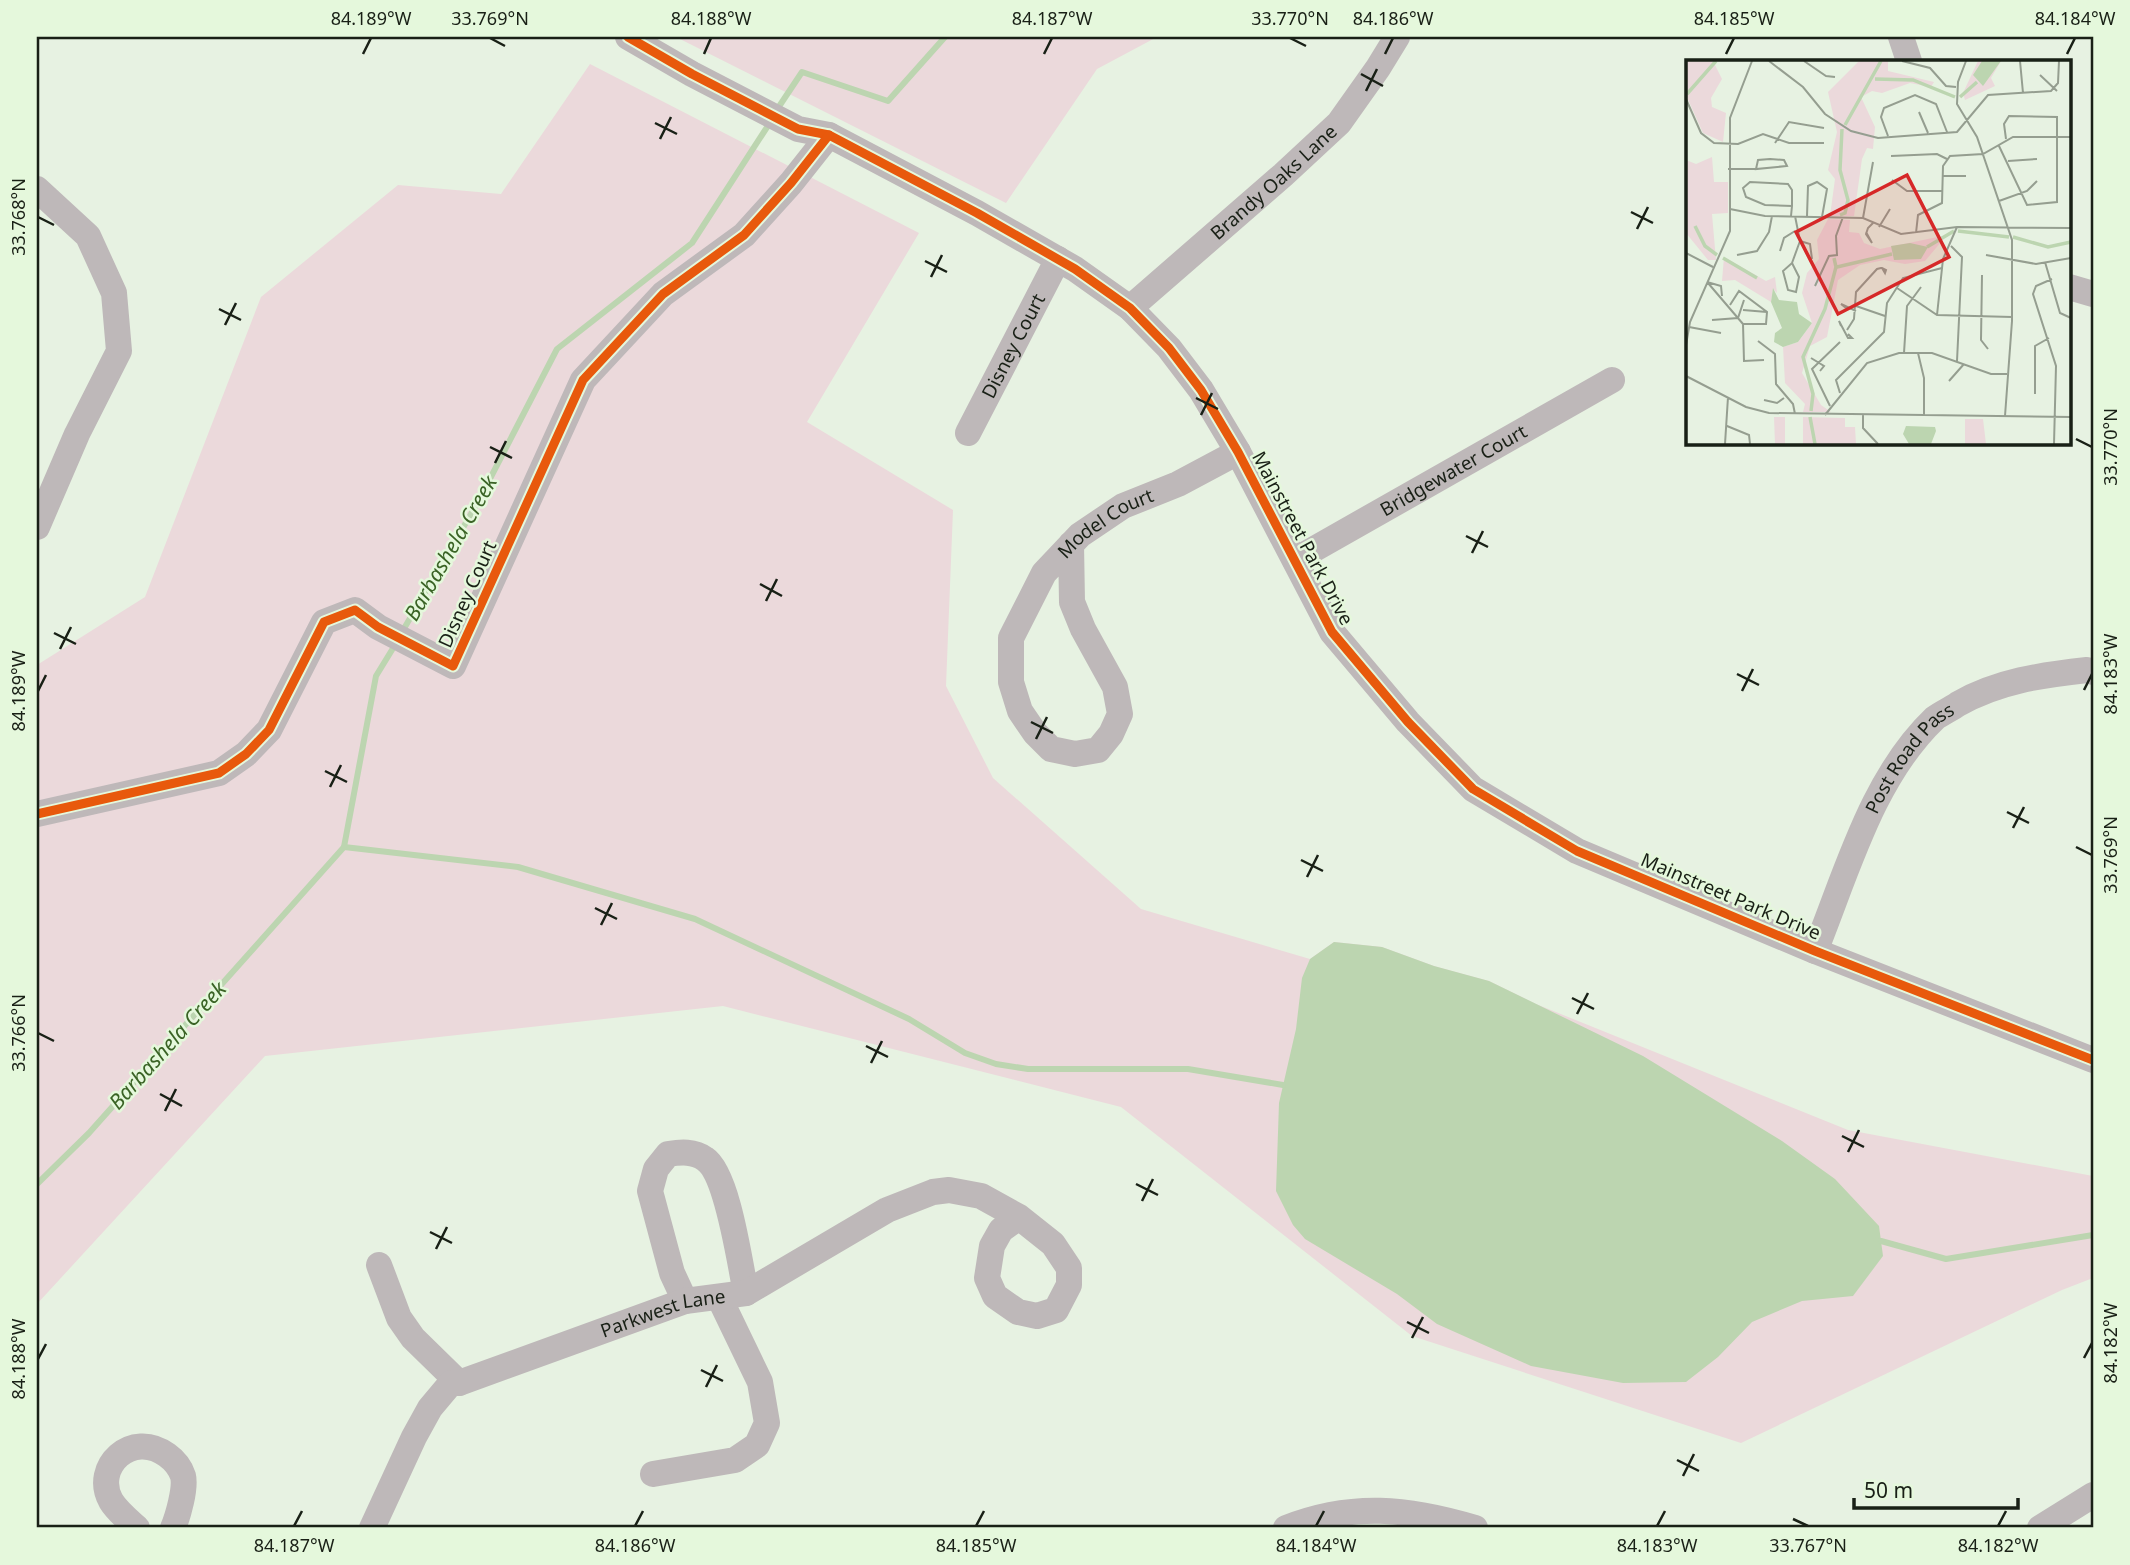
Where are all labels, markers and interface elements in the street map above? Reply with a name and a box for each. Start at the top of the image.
text: 84.189°W [331,6,412,30]
text: 33.769°N [451,6,529,30]
text: 84.188°W [671,6,752,30]
text: 84.187°W [1012,6,1093,30]
text: 33.770°N [1251,6,1329,30]
text: 84.186°W [1353,6,1434,30]
text: 84.185°W [1694,6,1775,30]
text: 84.184°W [2035,6,2116,30]
inset map [1686,60,2070,444]
street label: Brandy Oaks Lane [1205,119,1342,245]
text: 33.768°N [6,178,30,256]
street label: Disney Court [975,289,1051,403]
text: 33.770°N [2098,408,2122,486]
street label: Bridgewater Court [1375,418,1531,522]
street label: Mainstreet Park Drive [1246,447,1360,629]
water label: Barbashela Creek [397,469,504,626]
street label: Model Court [1052,482,1157,564]
street label: Disney Court [432,536,502,652]
text: 84.183°W [2098,633,2122,714]
text: 84.189°W [6,650,30,731]
street label: Post Road Pass [1859,696,1959,818]
text: 33.769°N [2098,816,2122,894]
street label: Mainstreet Park Drive [1637,846,1825,946]
water label: Barbashela Creek [102,974,233,1115]
text: 33.766°N [6,994,30,1072]
street label: Parkwest Lane [597,1283,727,1344]
text: 84.182°W [2098,1302,2122,1383]
text: 84.188°W [6,1318,30,1399]
scale bar [1854,1467,2018,1511]
text: 50 m [1864,1476,1913,1504]
text: 84.187°W [254,1533,335,1557]
text: 84.186°W [595,1533,676,1557]
text: 84.185°W [936,1533,1017,1557]
text: 84.184°W [1276,1533,1357,1557]
text: 84.183°W [1617,1533,1698,1557]
text: 33.767°N [1769,1533,1847,1557]
text: 84.182°W [1958,1533,2039,1557]

